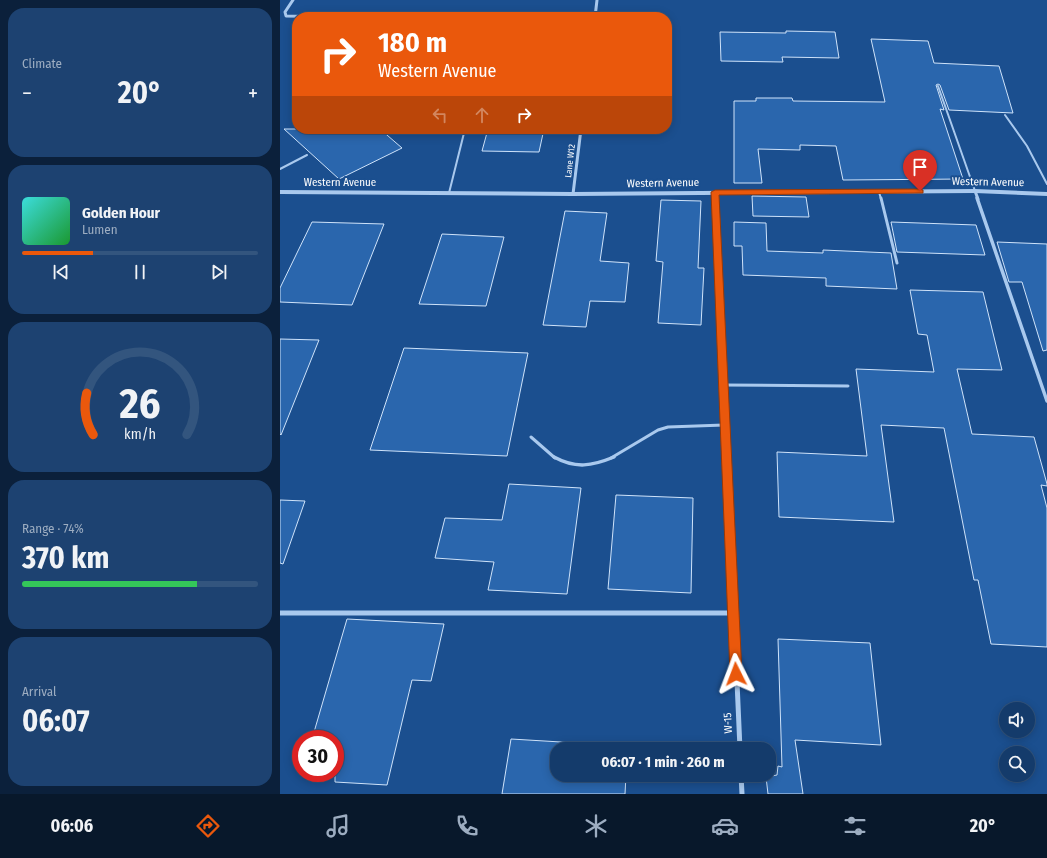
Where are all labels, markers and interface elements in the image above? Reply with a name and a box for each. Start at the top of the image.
text: 180 m [378,26,447,59]
icon: right [312,28,364,80]
text: Climate [22,56,62,71]
text: Western Avenue [378,60,496,82]
text: 20° [118,75,162,111]
text: − [22,80,32,107]
text: + [248,80,258,107]
icon: left [429,104,451,126]
icon: ahead [471,104,493,126]
icon: right [513,104,535,126]
street label: Lane W12 [563,144,577,178]
pin [903,150,937,191]
icon: arrive [909,156,931,178]
street label: Western Avenue [952,175,1024,189]
street label: Western Avenue [304,176,376,189]
street label: Western Avenue [627,176,699,190]
text: Golden Hour [82,204,160,222]
text: Lumen [82,222,118,237]
icon: previous [50,261,72,283]
icon: pause [129,261,151,283]
icon: next [208,261,230,283]
text: 26 [118,379,161,429]
text: km/h [124,426,156,443]
text: Range · 74% [22,521,84,536]
text: 370 km [22,540,109,576]
position arrow [715,653,757,695]
text: Arrival [22,684,56,699]
map controls [999,702,1035,782]
button: sound [999,702,1035,738]
text: 06:07 [22,703,90,739]
street label: W-15 [721,712,735,734]
speed limit sign: 30 [292,730,344,782]
button: search [999,746,1035,782]
text: 06:07 · 1 min · 260 m [601,753,725,771]
icon: directions [194,812,222,840]
icon: music [324,812,352,840]
icon: phone [453,812,481,840]
icon: climate [582,812,610,840]
icon: car [711,812,739,840]
icon: filters [841,812,869,840]
text: 06:06 [51,815,93,837]
text: 20° [970,815,996,837]

